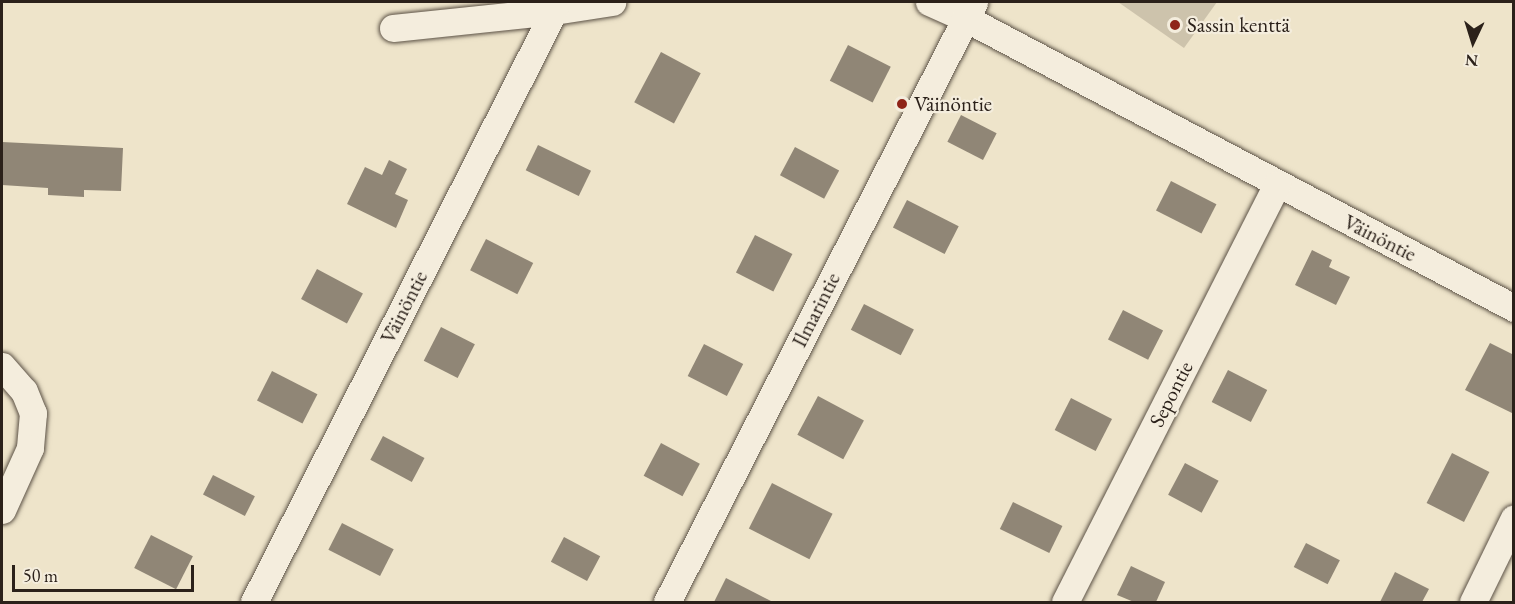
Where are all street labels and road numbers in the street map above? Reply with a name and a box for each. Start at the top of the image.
street label: Väinöntie [1340,209,1420,267]
street label: Väinöntie [375,267,433,347]
street label: Ilmarintie [787,269,845,351]
street label: Sepontie [1144,357,1198,431]

